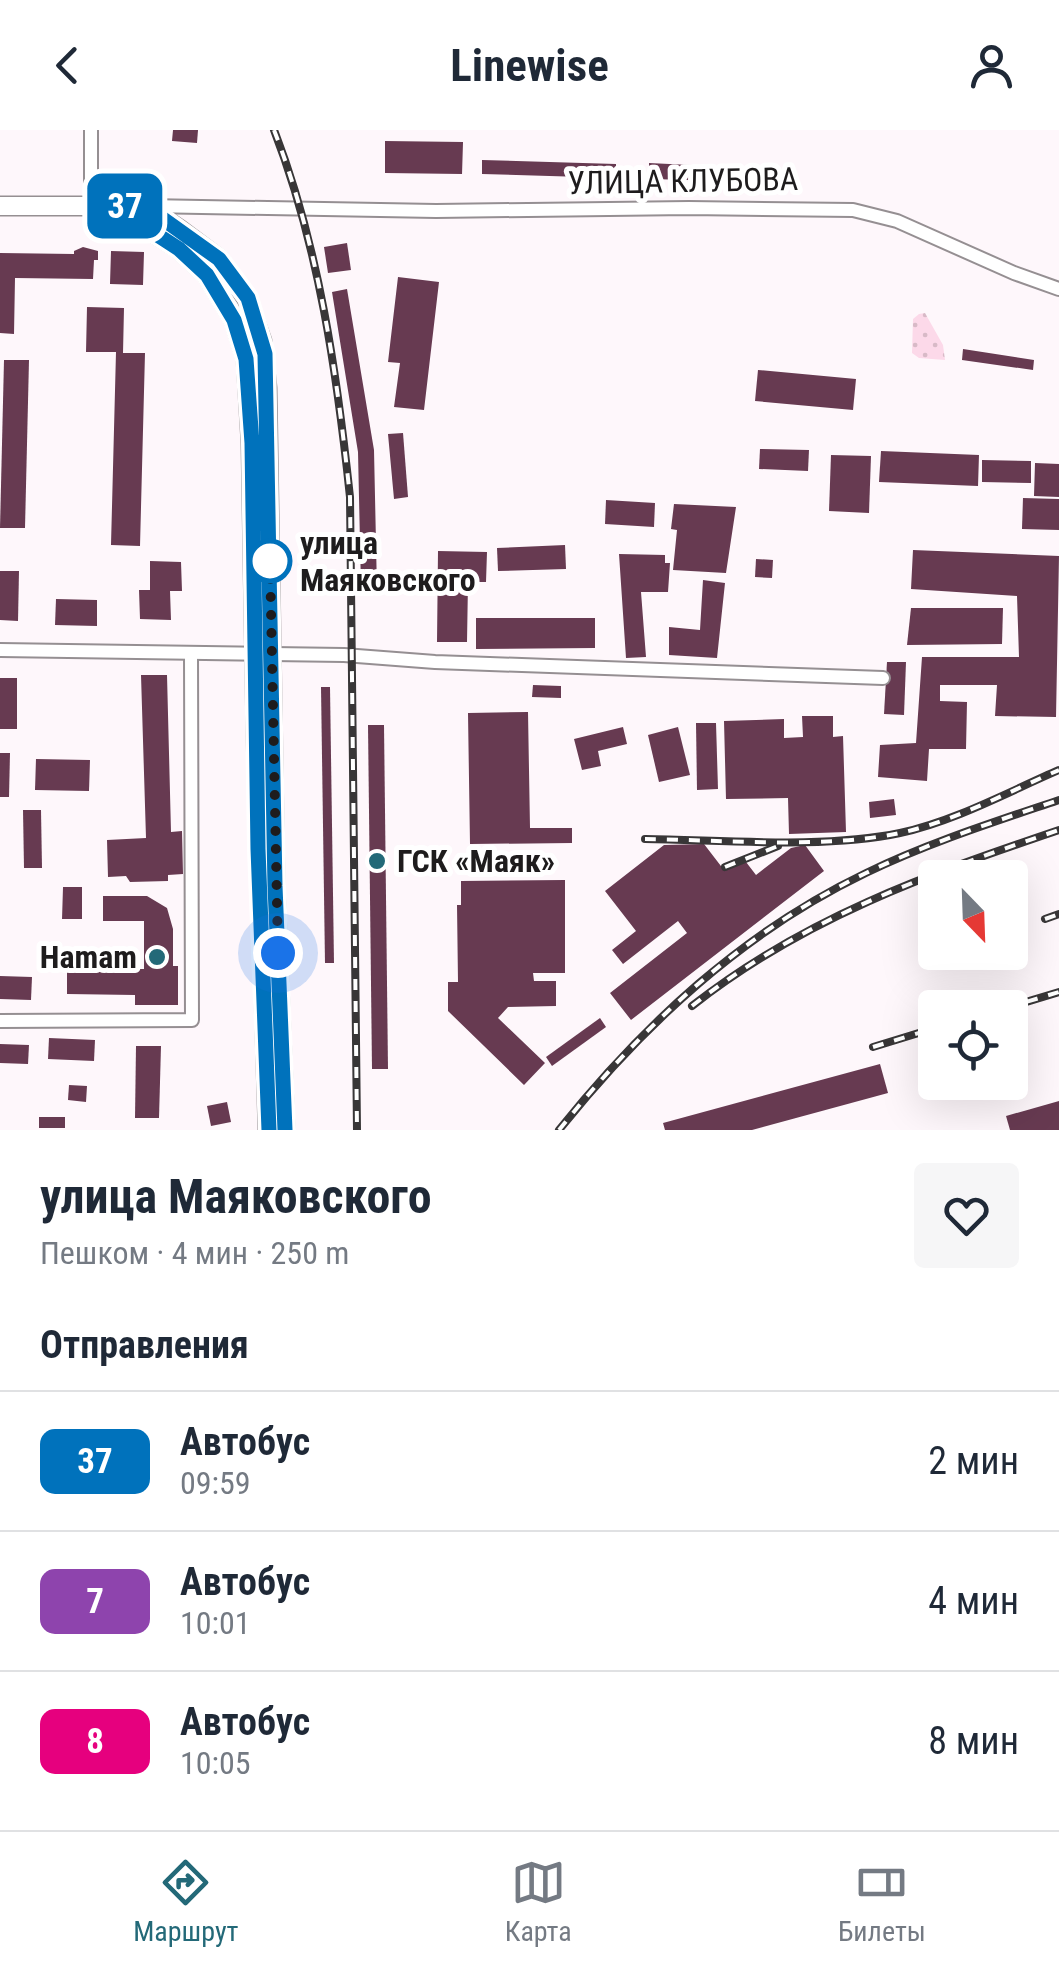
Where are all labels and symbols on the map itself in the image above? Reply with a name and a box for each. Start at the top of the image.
street label: УЛИЦА КЛУБОВА [567,160,799,202]
line badge: 37 [80,174,170,238]
place label: улица Маяковского [300,524,476,599]
marker: улица Маяковского [249,540,291,582]
place label: ГСК «Маяк» [397,842,555,880]
marker: ГСК «Маяк» [366,850,388,872]
north arrow [918,860,1028,970]
your location [253,928,303,978]
place label: Hamam [40,938,137,976]
marker: Hamam [146,946,168,968]

